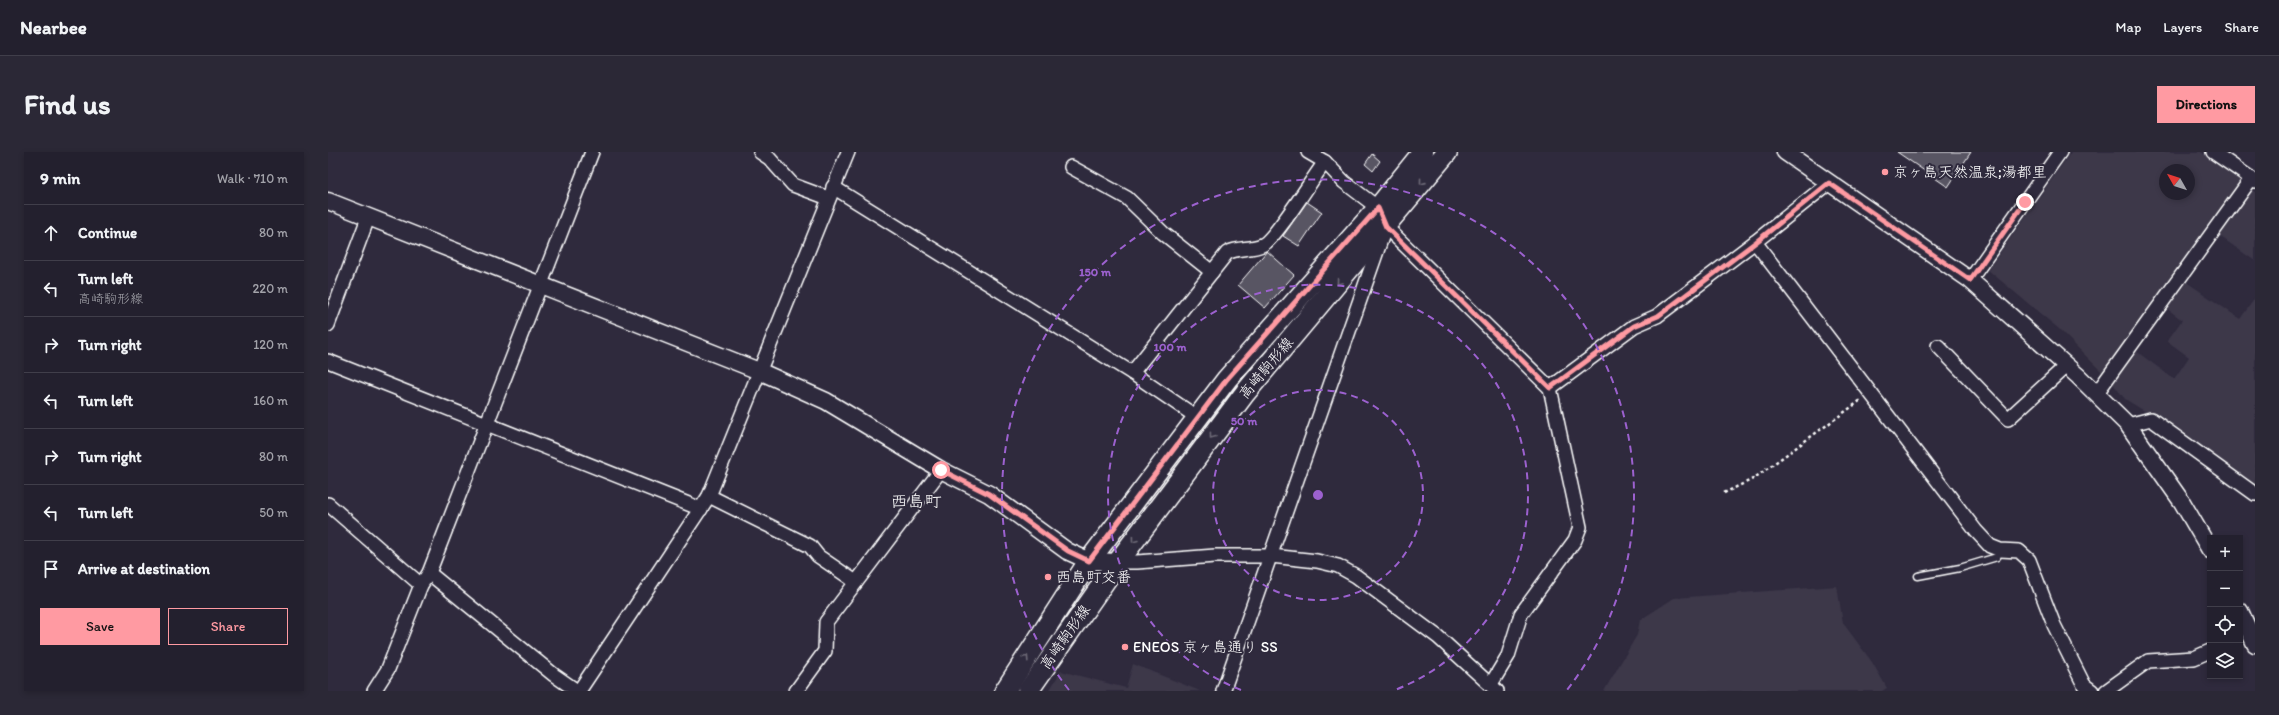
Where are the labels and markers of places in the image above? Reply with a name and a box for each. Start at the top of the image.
place label: 京ヶ島天然温泉;湯都里 [1893,163,2047,181]
marker: 京ヶ島天然温泉;湯都里 [1880,167,1890,177]
centre of rings [1311,488,1325,502]
place label: 西島町交番 [1056,568,1131,586]
marker: 西島町交番 [1043,572,1053,582]
place label: ENEOS 京ヶ島通り SS [1133,638,1278,656]
marker: ENEOS 京ヶ島通り SS [1120,642,1130,652]

